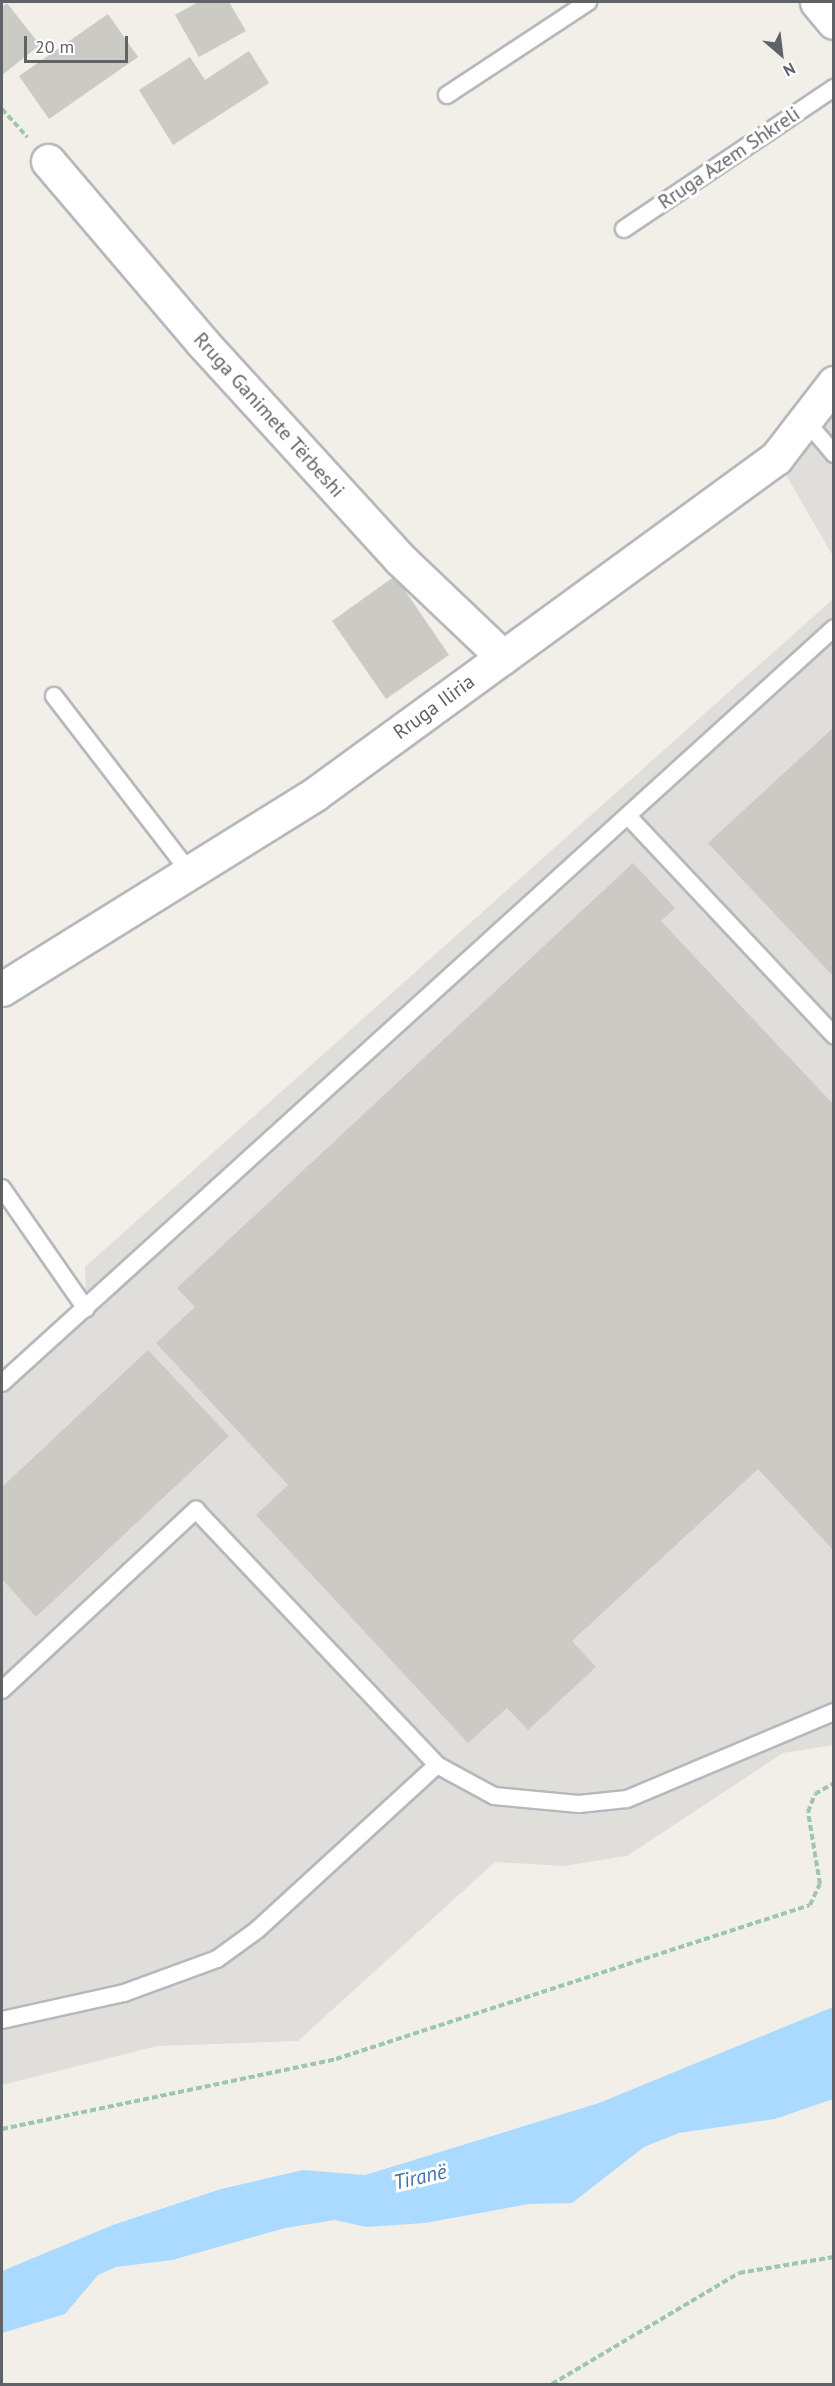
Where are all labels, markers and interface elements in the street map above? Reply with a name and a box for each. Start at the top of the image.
scale bar [27,24,130,62]
north arrow [751,24,811,84]
text: 20 m [35,35,74,58]
text: N [780,59,799,81]
street label: Rruga Azem Shkreli [653,102,805,214]
street label: Rruga Ganimete Tërbeshi [188,327,350,503]
street label: Rruga Iliria [389,670,479,744]
water label: Tiranë [391,2159,449,2195]

